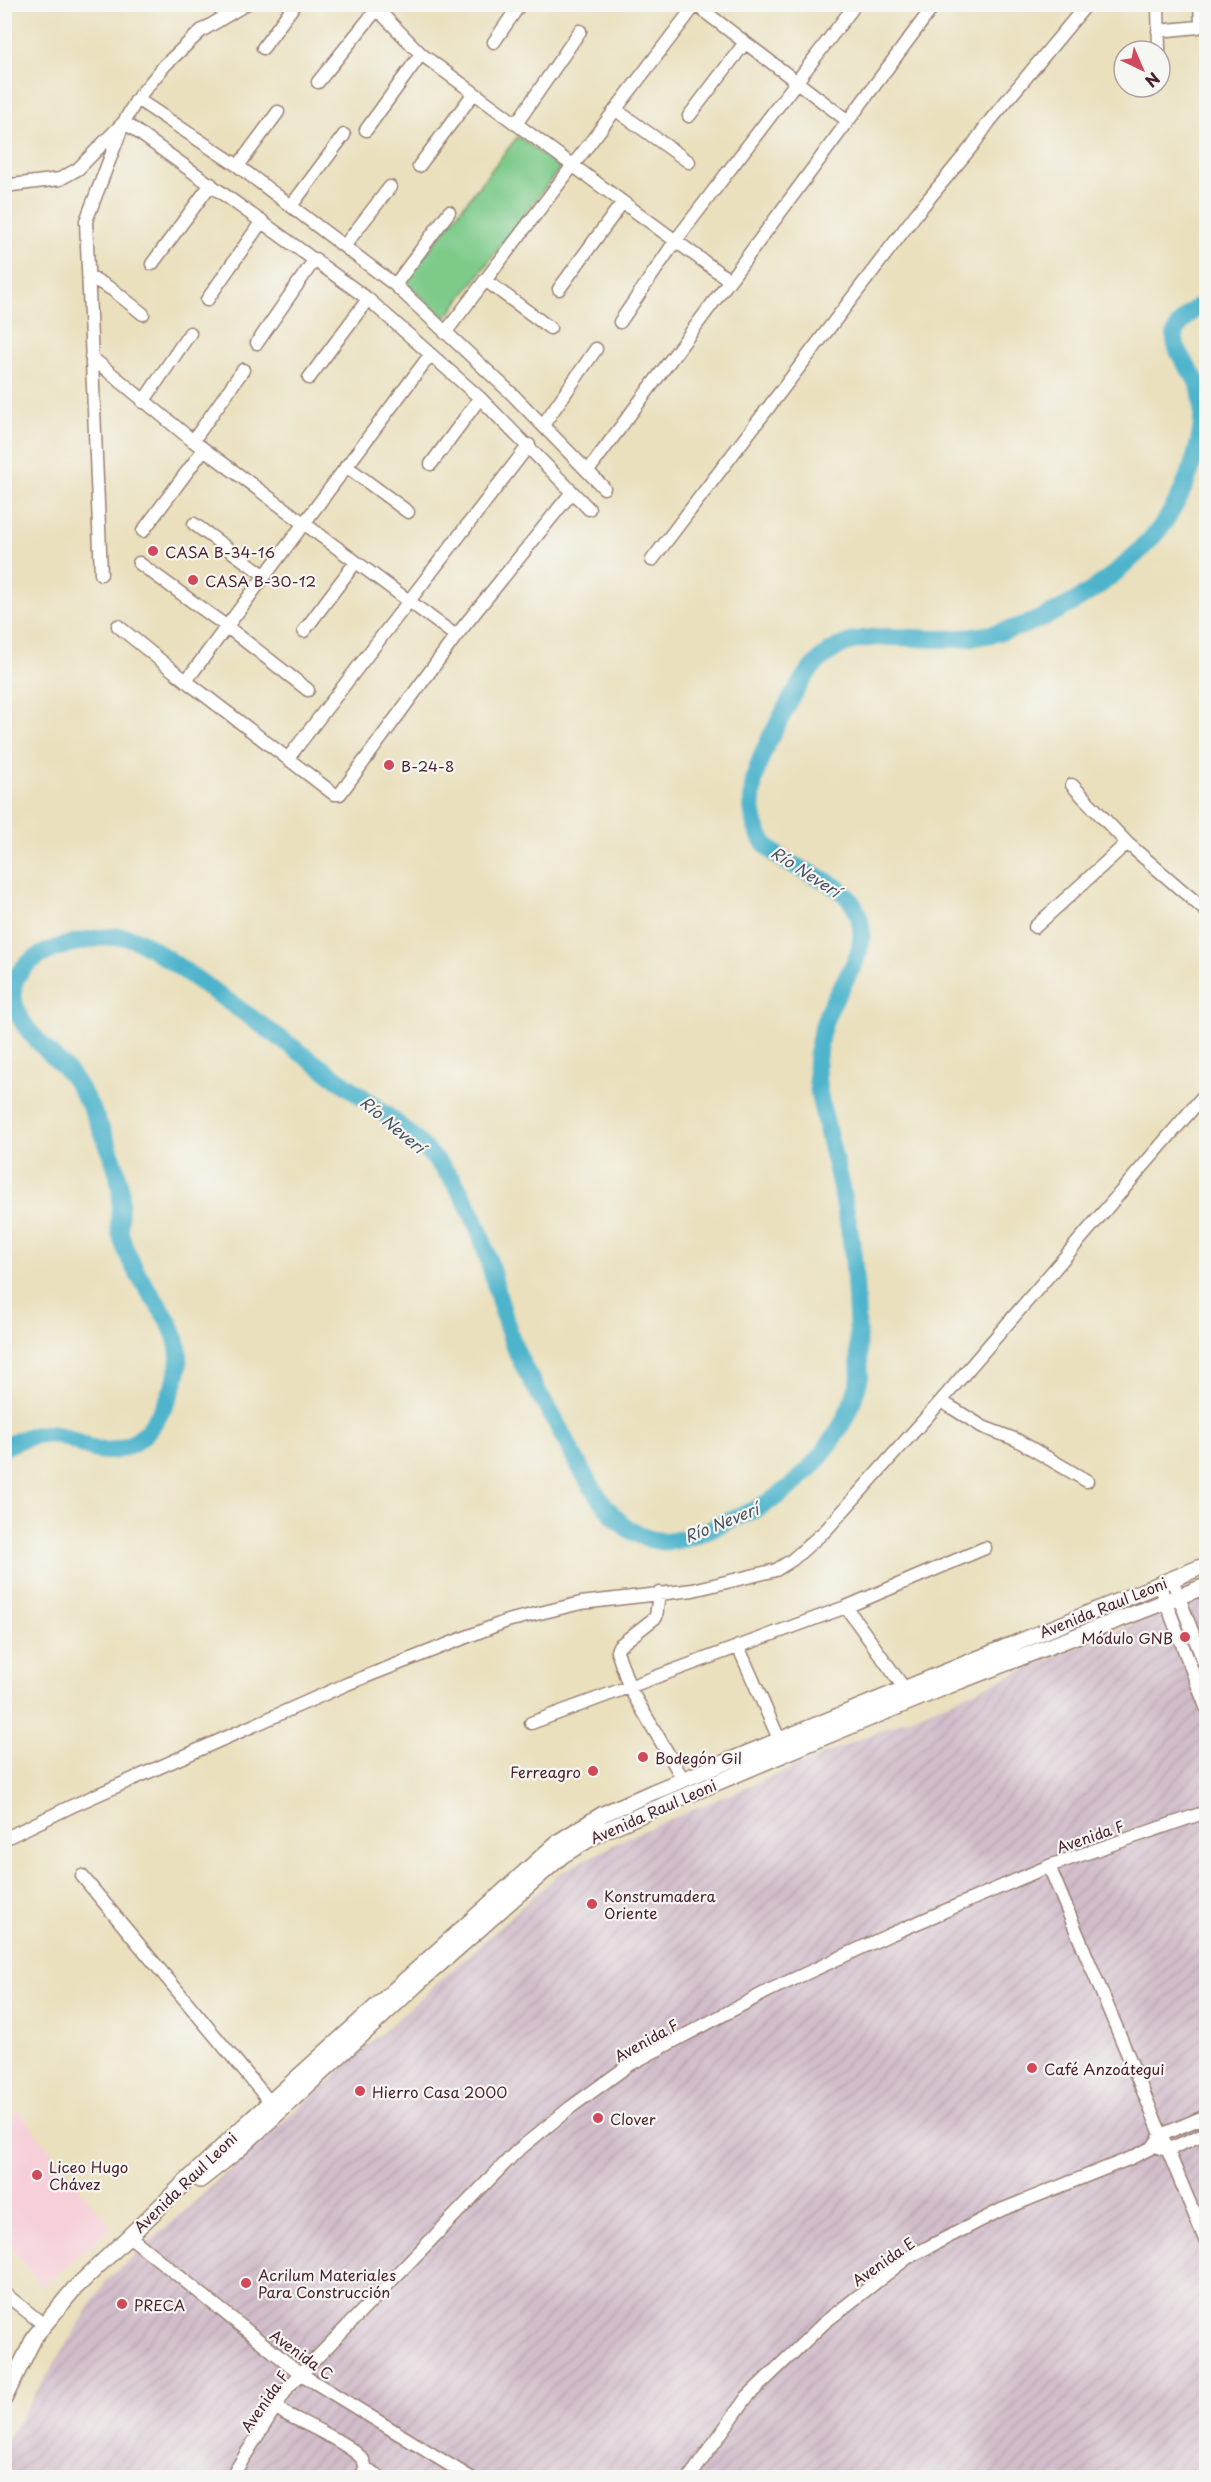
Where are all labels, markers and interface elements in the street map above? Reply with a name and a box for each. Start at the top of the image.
north arrow [1112,39,1172,99]
text: N [1140,67,1166,94]
place label: CASA B-34-16 [165,540,275,563]
marker: CASA B-34-16 [146,544,160,558]
place label: CASA B-30-12 [205,569,316,592]
marker: CASA B-30-12 [186,573,200,587]
place label: B-24-8 [401,754,454,777]
marker: B-24-8 [382,758,396,772]
water label: Río Neverí [767,840,848,904]
water label: Río Neverí [355,1090,433,1161]
water label: Río Neverí [680,1495,765,1548]
street label: Avenida Raul Leoni [1036,1571,1170,1643]
place label: Módulo GNB [1081,1626,1173,1649]
marker: Módulo GNB [1178,1630,1192,1644]
place label: Bodegón Gil [655,1746,742,1769]
marker: Bodegón Gil [636,1750,650,1764]
place label: Ferreagro [510,1760,581,1783]
marker: Ferreagro [586,1764,600,1778]
street label: Avenida Raul Leoni [586,1773,720,1849]
street label: Avenida F [1053,1814,1127,1858]
place label: Konstrumadera Oriente [604,1884,716,1924]
marker: Konstrumadera Oriente [585,1897,599,1911]
street label: Avenida F [610,2013,683,2067]
place label: Café Anzoátegui [1044,2057,1165,2080]
marker: Café Anzoátegui [1025,2061,1039,2075]
place label: Hierro Casa 2000 [372,2080,507,2103]
marker: Hierro Casa 2000 [353,2084,367,2098]
place label: Clover [610,2107,656,2130]
marker: Clover [591,2111,605,2125]
street label: Avenida Raul Leoni [128,2126,242,2238]
place label: Liceo Hugo Chávez [49,2155,128,2195]
marker: Liceo Hugo Chávez [30,2168,44,2182]
street label: Avenida E [847,2231,919,2291]
place label: Acrilum Materiales Para Construcción [258,2263,396,2303]
marker: Acrilum Materiales Para Construcción [239,2276,253,2290]
place label: PRECA [134,2293,185,2316]
marker: PRECA [115,2297,129,2311]
street label: Avenida C [266,2323,338,2385]
street label: Avenida F [234,2365,294,2436]

